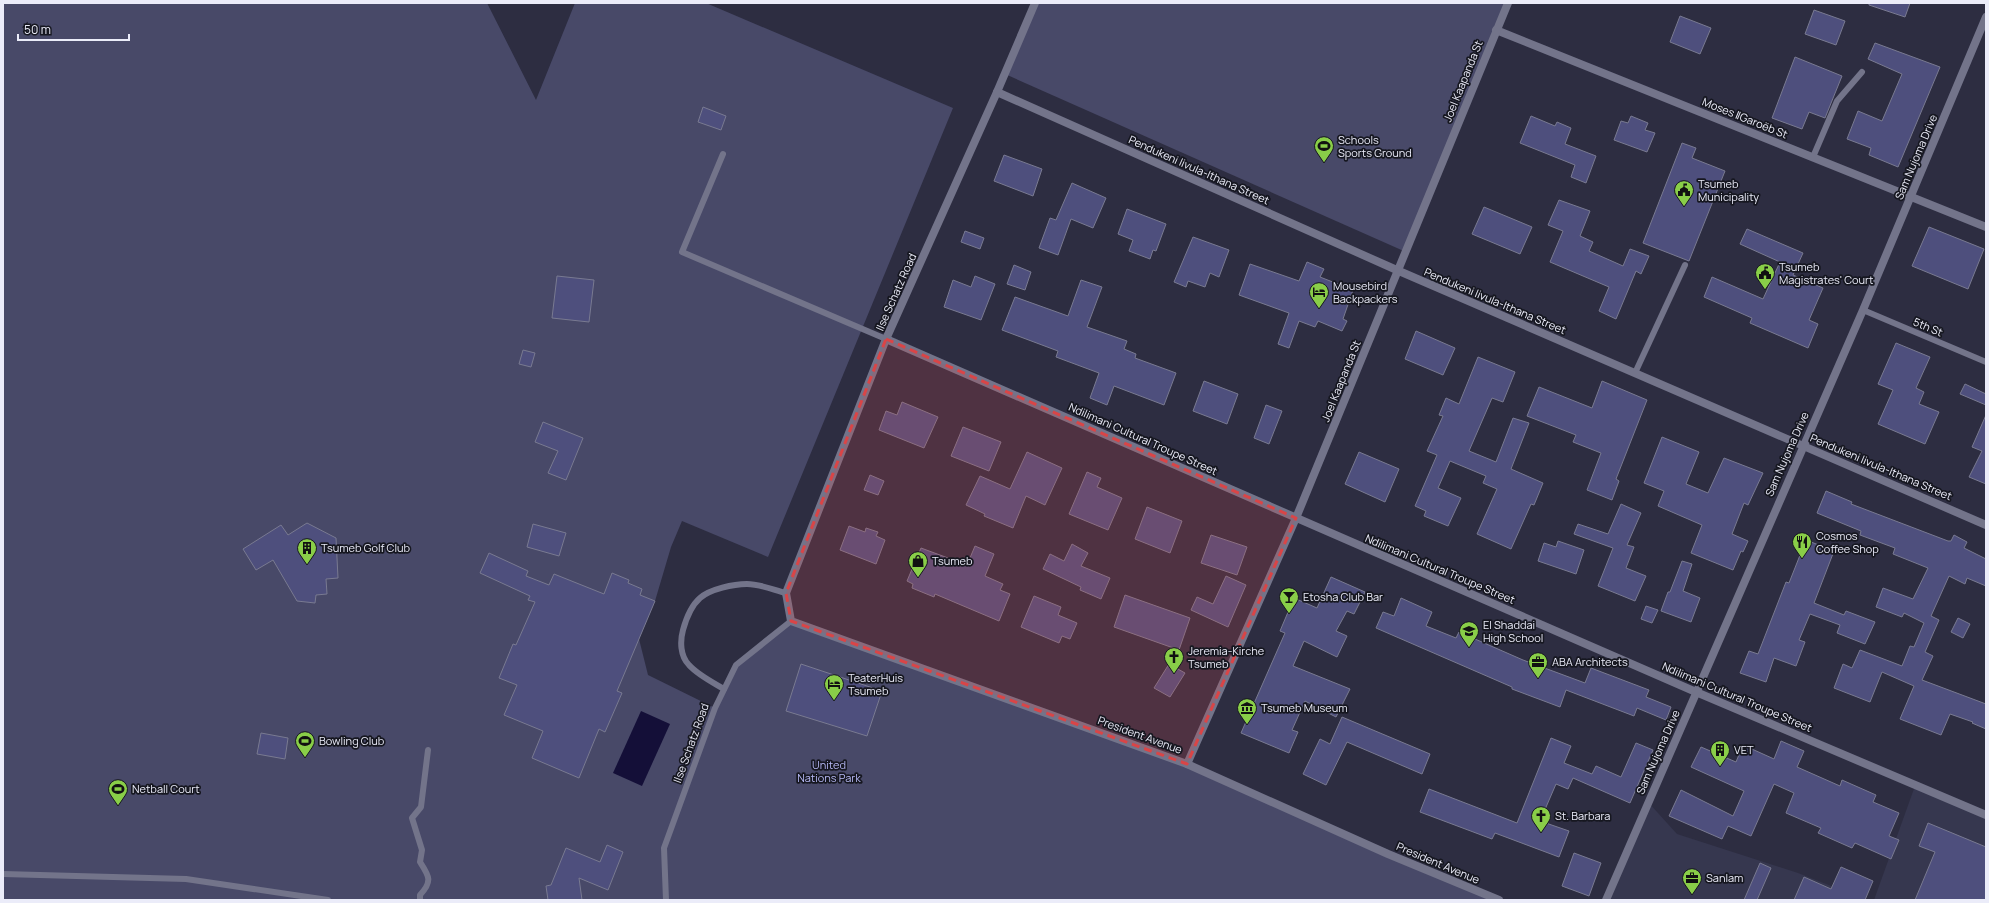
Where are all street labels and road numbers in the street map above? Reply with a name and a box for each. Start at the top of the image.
street label: Joel Kaapanda St [1439,38,1486,124]
street label: Moses ǁGaroëb St [1700,94,1790,142]
street label: Sam Nujoma Drive [1891,111,1940,202]
street label: Pendukeni Iivula-Ithana Street [1126,132,1272,207]
street label: Ilse Schatz Road [872,251,919,333]
street label: Pendukeni Iivula-Ithana Street [1422,264,1568,337]
street label: 5th St [1911,314,1945,339]
street label: Joel Kaapanda St [1317,338,1364,424]
street label: Ndilimani Cultural Troupe Street [1066,399,1220,478]
street label: Sam Nujoma Drive [1761,409,1812,498]
street label: Pendukeni Iivula-Ithana Street [1808,430,1954,503]
street label: Ndilimani Cultural Troupe Street [1363,530,1517,607]
street label: Ndilimani Cultural Troupe Street [1660,658,1814,735]
street label: Ilse Schatz Road [669,701,712,785]
street label: Sam Nujoma Drive [1632,707,1683,796]
street label: President Avenue [1096,712,1185,757]
street label: President Avenue [1394,838,1483,887]

